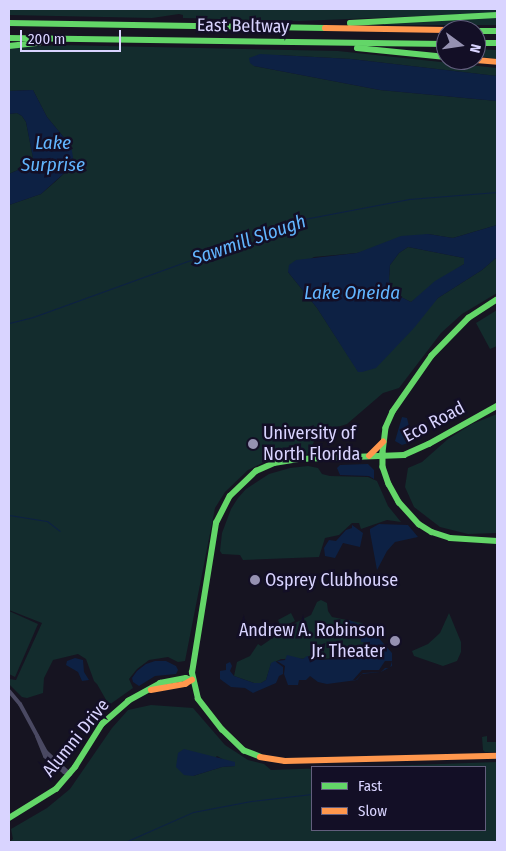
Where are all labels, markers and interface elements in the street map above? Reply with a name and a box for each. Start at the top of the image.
street label: East Beltway [197,14,289,38]
scale bar [22,20,124,52]
north arrow [436,20,486,70]
text: 200 m [28,30,65,48]
text: N [466,42,484,55]
water label: Lake Surprise [21,132,85,176]
water label: Sawmill Slough [189,210,309,270]
water label: Lake Oneida [304,282,400,304]
street label: Eco Road [400,397,468,447]
place label: University of North Florida [263,423,360,466]
marker: University of North Florida [247,438,259,450]
place label: Osprey Clubhouse [265,569,398,591]
marker: Osprey Clubhouse [249,574,261,586]
place label: Andrew A. Robinson Jr. Theater [239,620,385,662]
marker: Andrew A. Robinson Jr. Theater [389,635,401,647]
street label: Alumni Drive [38,695,114,781]
legend [311,766,486,831]
text: Fast [358,777,382,795]
text: Slow [358,802,387,820]

